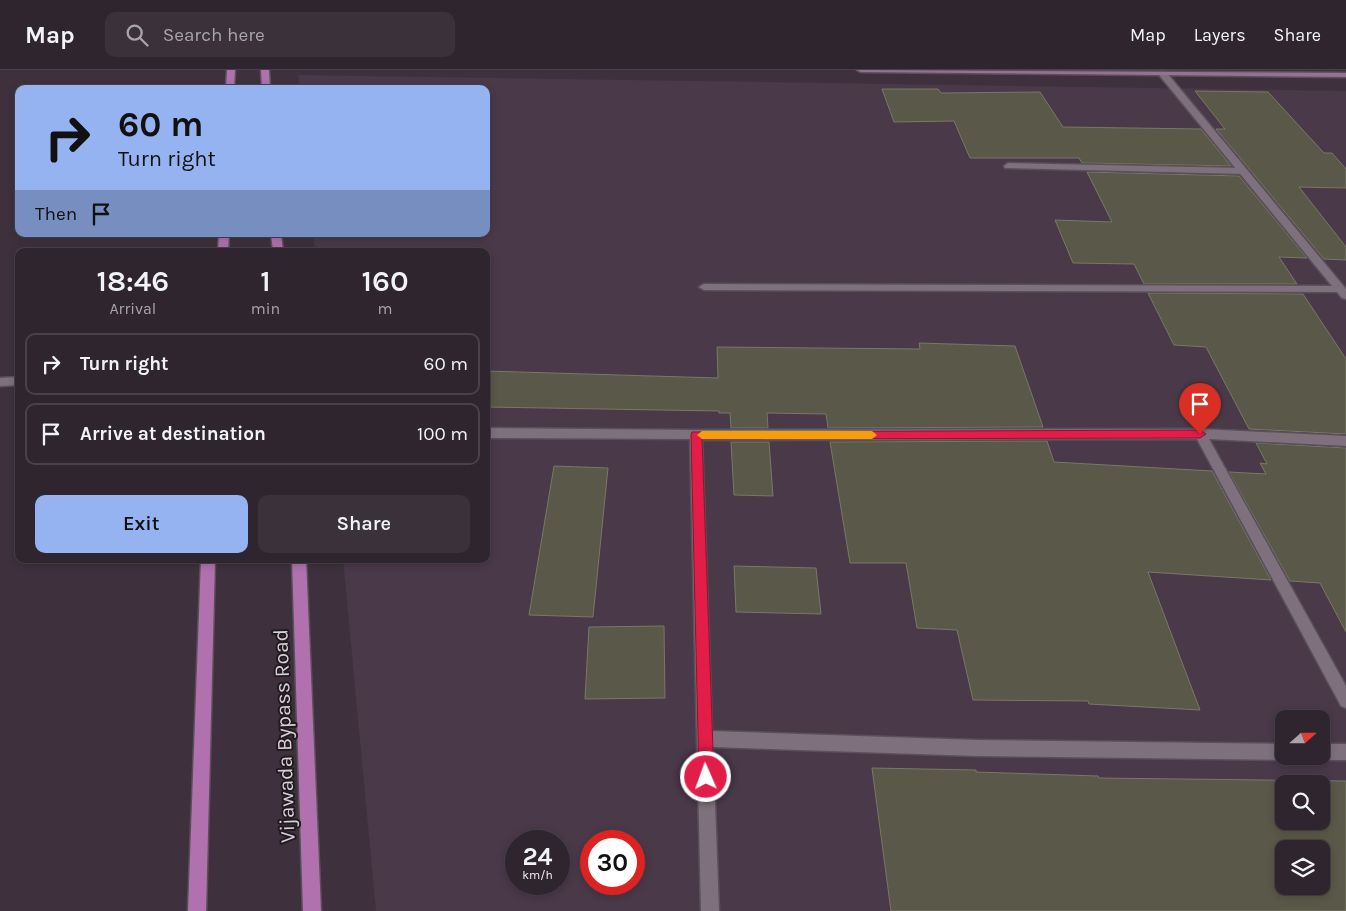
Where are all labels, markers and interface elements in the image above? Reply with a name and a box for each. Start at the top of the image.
search box [105,12,455,57]
text: Map [25,21,75,49]
icon: search [123,21,151,49]
text: Search here [163,24,265,46]
text: Map [1130,24,1166,46]
text: Layers [1194,24,1246,46]
text: Share [1274,24,1321,46]
text: 60 m [118,104,203,145]
icon: right [35,105,100,170]
text: Turn right [118,146,216,172]
icon: arrive [87,200,115,228]
text: Then [35,203,77,225]
text: 18:46 [96,263,169,299]
text: 1 [260,263,271,299]
text: 160 [361,263,409,299]
text: Arrival [109,299,156,318]
text: min [251,299,280,318]
text: m [378,299,393,318]
icon: right [37,350,65,378]
text: Turn right [80,353,169,375]
text: 60 m [424,353,468,375]
pin [1179,383,1221,434]
icon: arrive [1186,390,1214,418]
icon: arrive [37,420,65,448]
text: Arrive at destination [80,423,266,445]
text: 100 m [417,423,468,445]
button: Exit [35,495,248,553]
button: Share [258,495,470,553]
street label: Vijawada Bypass Road [268,629,300,843]
north arrow [1275,710,1330,765]
map controls [1275,710,1330,895]
position arrow [679,750,731,802]
button: search [1275,775,1330,830]
speed limit sign: 30 [580,830,645,895]
button: layers [1275,840,1330,895]
text: 24 [522,842,553,871]
text: km/h [522,868,553,882]

